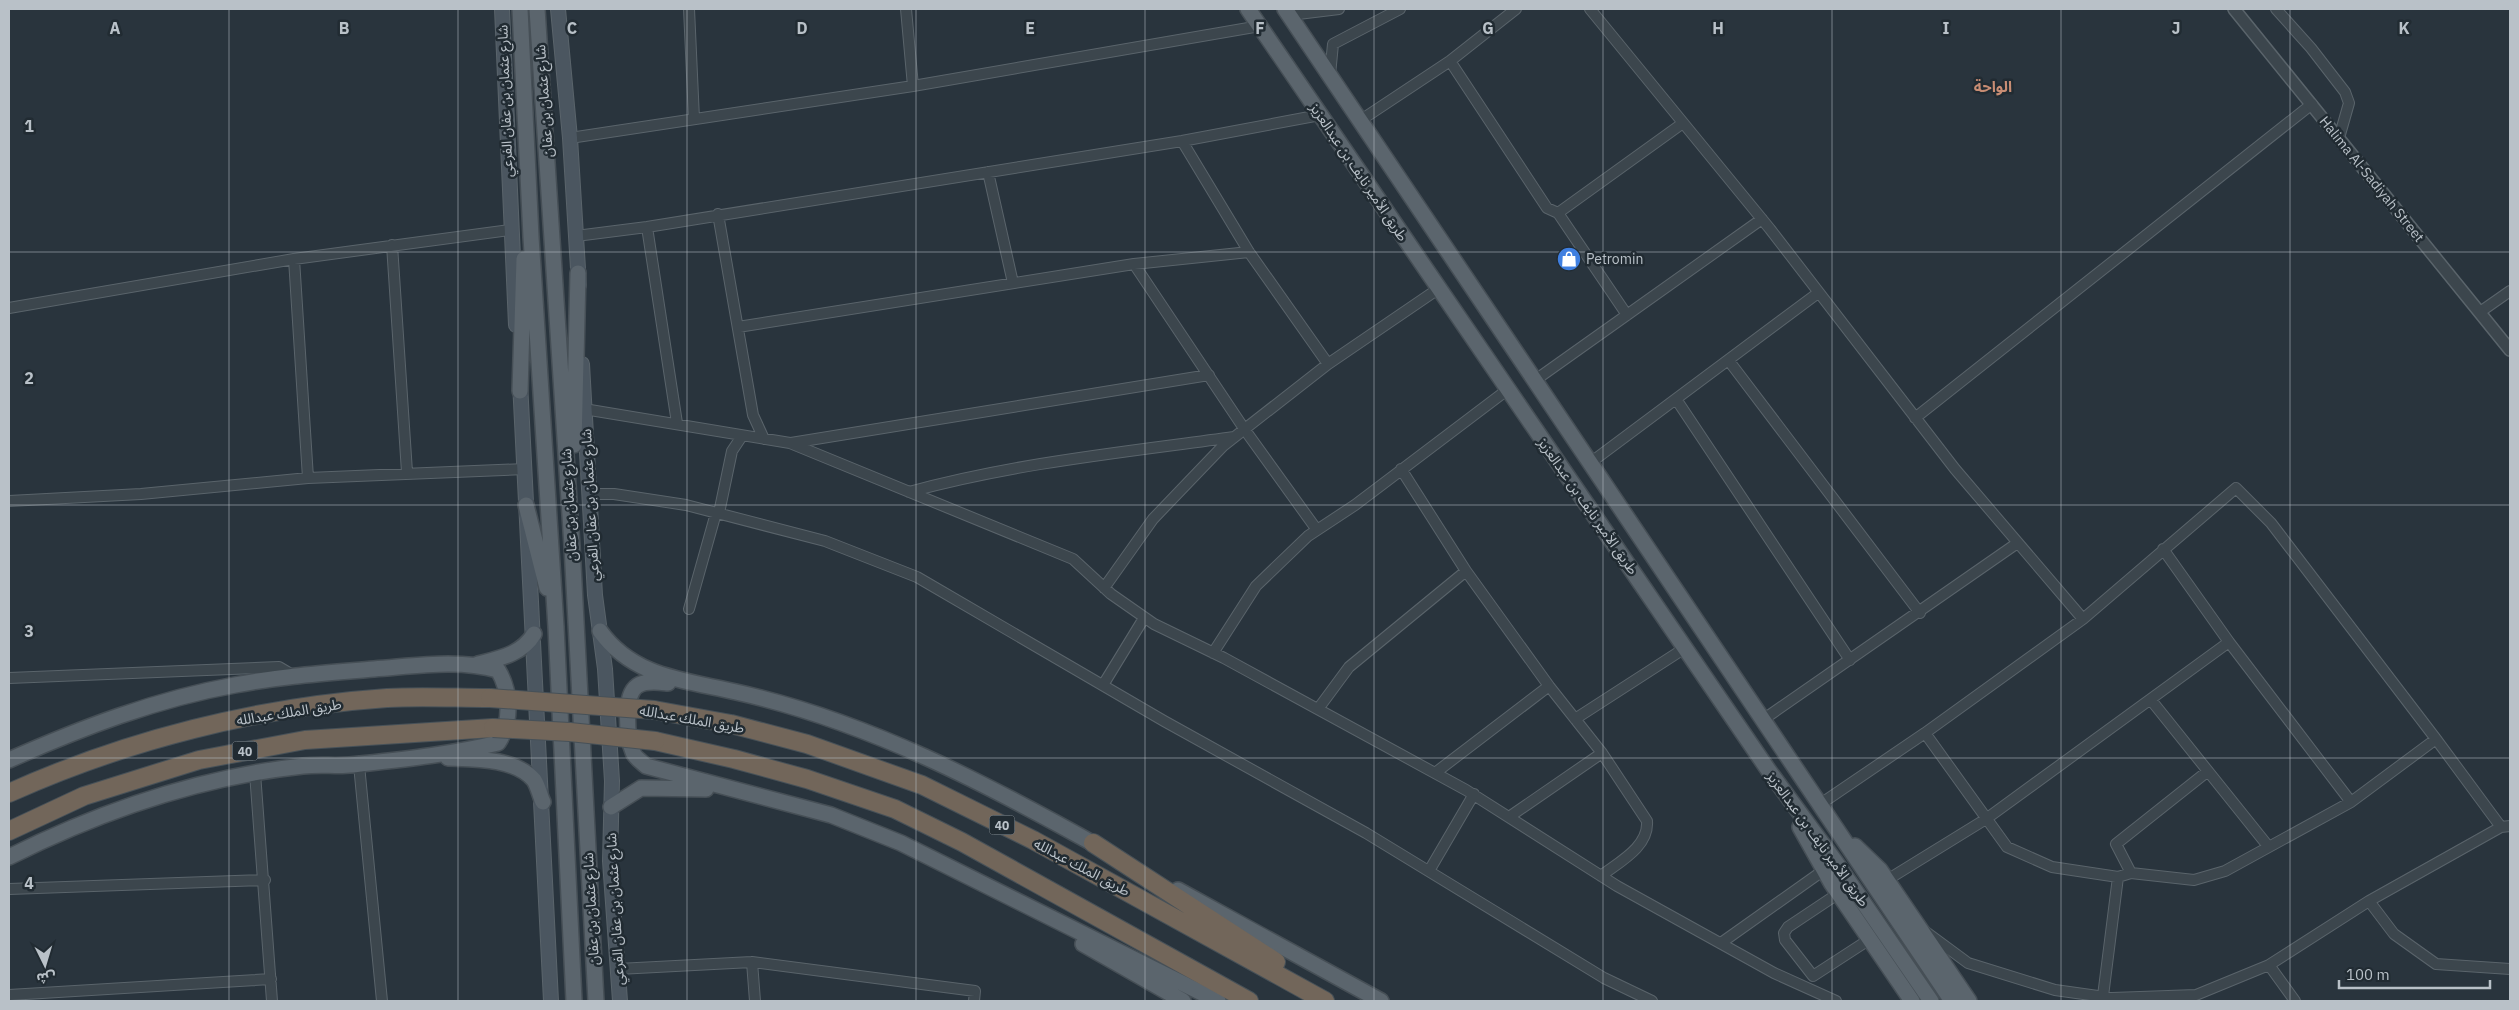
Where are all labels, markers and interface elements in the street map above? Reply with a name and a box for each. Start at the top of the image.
text: A [110,18,121,38]
text: B [339,18,350,38]
text: C [567,18,577,38]
text: D [796,18,808,38]
text: E [1025,18,1035,38]
text: F [1255,18,1265,38]
text: G [1482,18,1494,38]
text: H [1712,18,1724,38]
text: I [1943,18,1950,38]
text: J [2172,18,2180,38]
text: K [2398,18,2410,38]
street label: شارع عثمان بن عفان الفرعي [493,24,519,178]
street label: شارع عثمان بن عفان [531,44,559,158]
district label: الواحة [1974,77,2012,96]
street label: طريق الأمير نايف بن عبدالعزيز [1305,99,1412,245]
street label: Halima Al-Sadiyah Street [2316,112,2428,246]
text: 1 [24,116,34,136]
shop icon: Petromin [1556,246,1582,272]
place label: Petromin [1586,250,1643,268]
text: 2 [24,368,34,388]
street label: شارع عثمان بن عفان الفرعي [577,428,605,582]
street label: طريق الأمير نايف بن عبدالعزيز [1533,433,1642,578]
street label: شارع عثمان بن عفان [557,448,583,562]
text: 3 [24,621,34,641]
street label: طريق الملك عبدالله [235,695,343,730]
street label: طريق الملك عبدالله [638,701,746,738]
road number: 40 [232,741,258,760]
street label: طريق الأمير نايف بن عبدالعزيز [1762,767,1873,911]
road number: 40 [990,816,1014,834]
street label: شارع عثمان بن عفان الفرعي [602,832,630,986]
street label: طريق الملك عبدالله [1030,834,1133,901]
street label: شارع عثمان بن عفان [579,852,605,966]
text: 4 [24,873,34,893]
north arrow [20,940,70,990]
scale bar [2339,958,2490,990]
text: 100 m [2346,965,2390,984]
text: ش [36,968,56,988]

